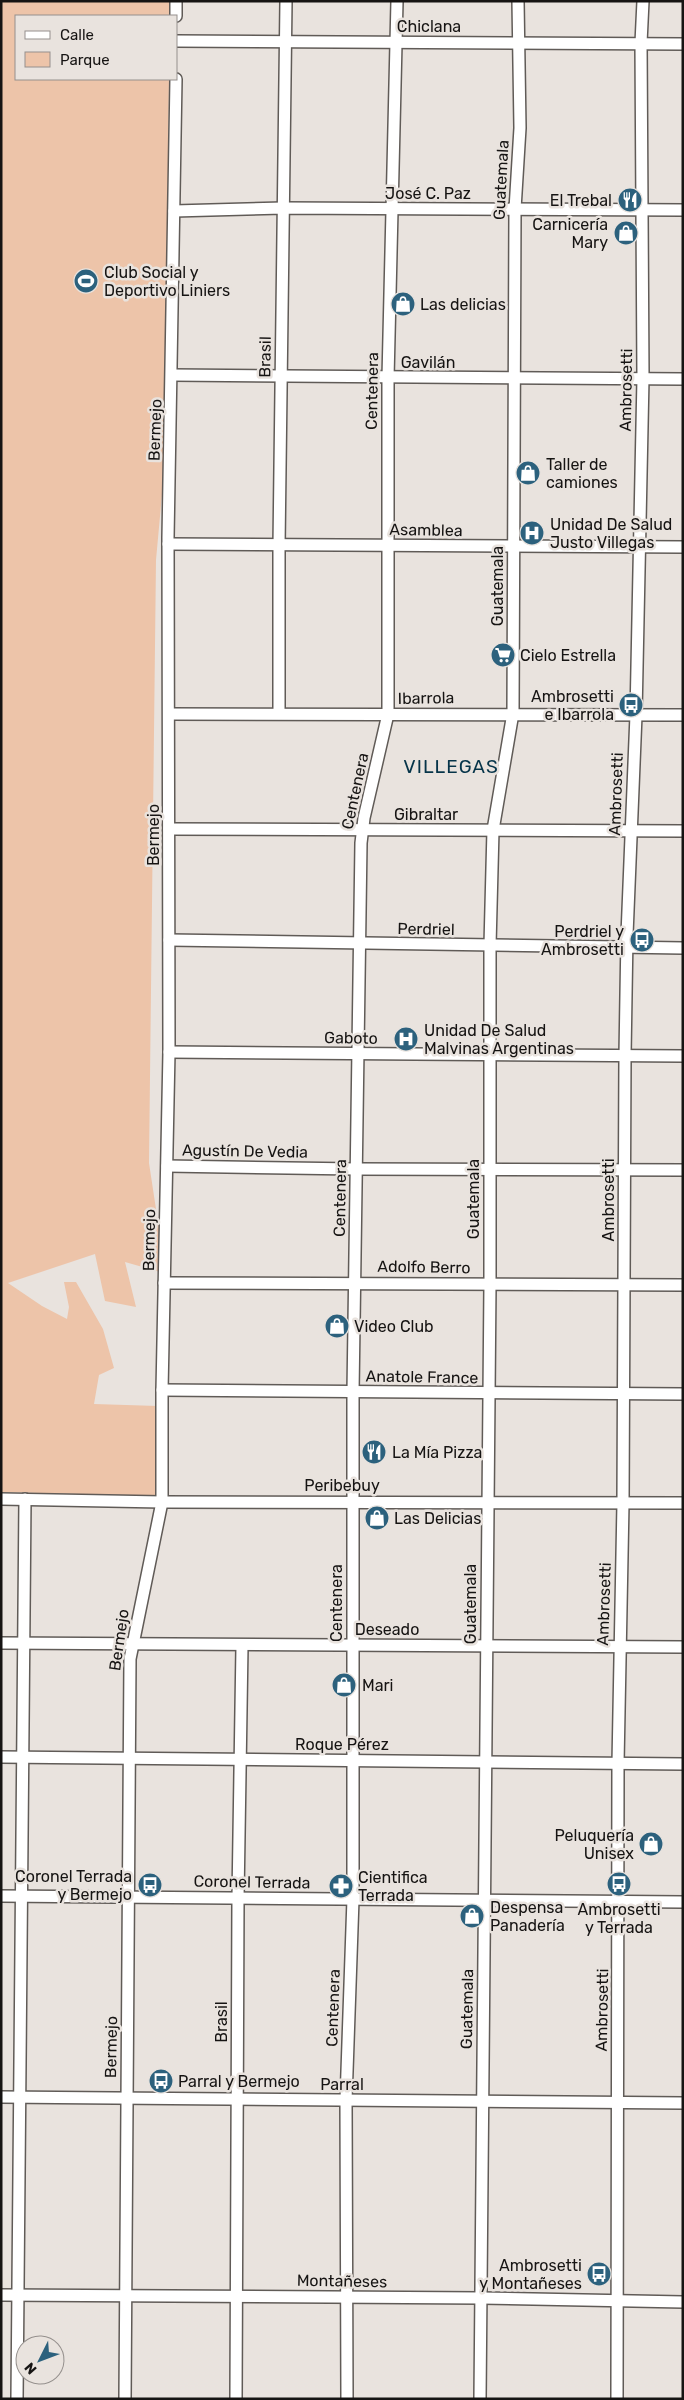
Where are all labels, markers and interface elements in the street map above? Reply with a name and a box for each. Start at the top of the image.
legend [15,15,178,80]
street label: Chiclana [397,17,461,36]
text: Calle [60,26,94,44]
text: Parque [60,51,110,69]
street label: Guatemala [489,139,513,221]
street label: José C. Paz [385,184,471,203]
restaurant icon: El Trebal [617,187,643,213]
place label: El Trebal [550,191,612,210]
place label: Carnicería Mary [532,215,608,252]
shop icon: Carnicería Mary [613,220,639,246]
place label: Club Social y Deportivo Liniers [104,263,230,300]
sports icon: Club Social y Deportivo Liniers [73,268,99,294]
shop icon: Las delicias [390,291,416,317]
place label: Las delicias [420,295,506,314]
street label: Brasil [255,336,275,378]
street label: Ambrosetti [616,348,636,432]
street label: Centenera [362,352,382,430]
street label: Gavilán [401,353,455,372]
street label: Bermejo [144,399,166,461]
place label: Taller de camiones [546,455,618,492]
shop icon: Taller de camiones [515,460,541,486]
place label: Unidad De Salud Justo Villegas [550,515,672,552]
street label: Asamblea [389,520,463,540]
hospital icon: Unidad De Salud Justo Villegas [519,520,545,546]
street label: Guatemala [488,546,507,626]
supermarket icon: Cielo Estrella [490,642,516,668]
place label: Cielo Estrella [520,646,616,665]
place label: Ambrosetti e Ibarrola [531,687,614,724]
street label: Ibarrola [398,688,454,708]
bus stop icon: Ambrosetti e Ibarrola [618,692,644,718]
street label: Centenera [338,751,372,831]
street label: Ambrosetti [605,752,627,836]
district label: VILLEGAS [403,755,499,778]
street label: Bermejo [144,804,163,866]
street label: Gibraltar [394,805,458,824]
street label: Perdriel [397,919,455,939]
place label: Perdriel y Ambrosetti [541,922,624,959]
bus stop icon: Perdriel y Ambrosetti [629,927,655,953]
place label: Unidad De Salud Malvinas Argentinas [424,1021,574,1058]
hospital icon: Unidad De Salud Malvinas Argentinas [393,1026,419,1052]
street label: Gaboto [324,1028,378,1048]
street label: Agustín De Vedia [182,1140,308,1162]
street label: Ambrosetti [599,1158,618,1242]
street label: Centenera [330,1159,350,1237]
street label: Guatemala [464,1159,483,1239]
street label: Bermejo [139,1209,159,1271]
street label: Adolfo Berro [377,1257,471,1277]
shop icon: Video Club [324,1313,350,1339]
place label: Video Club [354,1317,434,1336]
street label: Anatole France [365,1367,479,1387]
restaurant icon: La Mía Pizza [361,1439,387,1465]
place label: La Mía Pizza [392,1443,482,1462]
street label: Peribebuy [304,1476,380,1495]
shop icon: Las Delicias [364,1505,390,1531]
place label: Las Delicias [394,1509,481,1528]
street label: Ambrosetti [593,1562,615,1646]
street label: Centenera [327,1564,346,1642]
street label: Guatemala [461,1564,480,1644]
street label: Bermejo [105,1608,133,1672]
street label: Deseado [355,1620,419,1639]
shop icon: Mari [331,1672,357,1698]
place label: Mari [362,1676,394,1695]
street label: Roque Pérez [295,1735,389,1754]
place label: Peluquería Unisex [554,1826,634,1863]
shop icon: Peluquería Unisex [638,1831,664,1857]
place label: Coronel Terrada y Bermejo [15,1867,132,1904]
place label: Cientifica Terrada [358,1868,428,1905]
street label: Coronel Terrada [193,1871,311,1893]
bus stop icon: Ambrosetti y Terrada [606,1871,632,1897]
bus stop icon: Coronel Terrada y Bermejo [137,1872,163,1898]
pharmacy icon: Cientifica Terrada [328,1873,354,1899]
place label: Despensa Panadería [490,1898,565,1935]
place label: Ambrosetti y Terrada [577,1900,661,1937]
shop icon: Despensa Panadería [459,1903,485,1929]
street label: Ambrosetti [592,1968,612,2052]
street label: Centenera [322,1969,344,2047]
street label: Guatemala [457,1969,477,2049]
street label: Brasil [212,2001,231,2043]
street label: Bermejo [101,2016,121,2078]
bus stop icon: Parral y Bermejo [148,2068,174,2094]
place label: Parral y Bermejo [178,2072,300,2091]
street label: Parral [320,2075,364,2094]
place label: Ambrosetti y Montañeses [479,2256,582,2293]
bus stop icon: Ambrosetti y Montañeses [586,2261,612,2287]
street label: Montañeses [297,2271,387,2291]
north arrow [15,2335,65,2385]
text: N [21,2359,40,2378]

